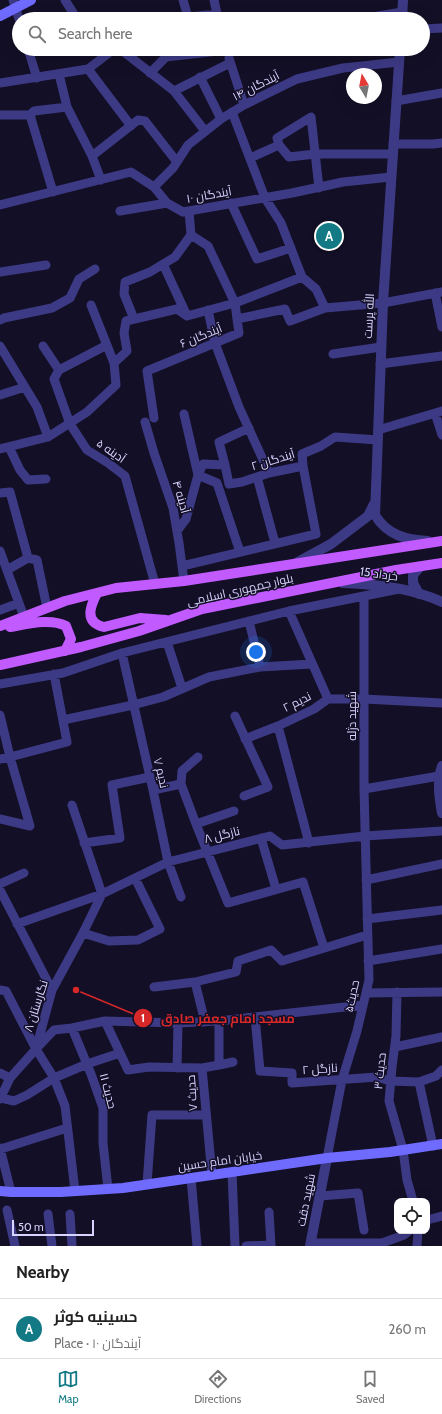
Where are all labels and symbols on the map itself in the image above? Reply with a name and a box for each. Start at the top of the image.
street label: آیندگان ۱۴ [230,67,282,104]
north arrow [346,68,382,104]
street label: آیندگان ۱۰ [185,183,233,206]
pin: A [316,221,342,251]
street label: الله پرست [360,293,379,339]
street label: آیندگان ۶ [177,320,225,351]
street label: آدینه ۵ [94,435,129,466]
street label: آیندگان ۲ [249,446,297,473]
street label: آدینه ۴ [170,479,193,516]
street label: 15 خرداد [359,563,399,584]
street label: بلوار جمهوری اسلامی [185,570,295,609]
your location [246,642,266,662]
street label: ندیم ۲ [280,688,314,716]
street label: شهید دژله [344,691,359,741]
street label: ندیم ۷ [150,756,172,790]
street label: نازگل ۸ [202,823,241,846]
street label: نگارستان ۸ [20,978,51,1034]
street label: حدیث۵ [341,978,362,1013]
callout: مسجد امام جعفر صادق [133,1006,303,1031]
text: 1 [141,1010,145,1025]
text: مسجد امام جعفر صادق [161,1010,295,1028]
street label: حدیث ۳ [370,1052,389,1090]
street label: نازگل ۲ [302,1060,338,1077]
street label: حدیث ۱۱ [97,1071,120,1110]
street label: حدیث ۷ [183,1074,200,1112]
street label: خیابان امام حسین [177,1147,263,1175]
street label: شهید دقت [293,1172,318,1228]
scale bar [12,1218,94,1237]

